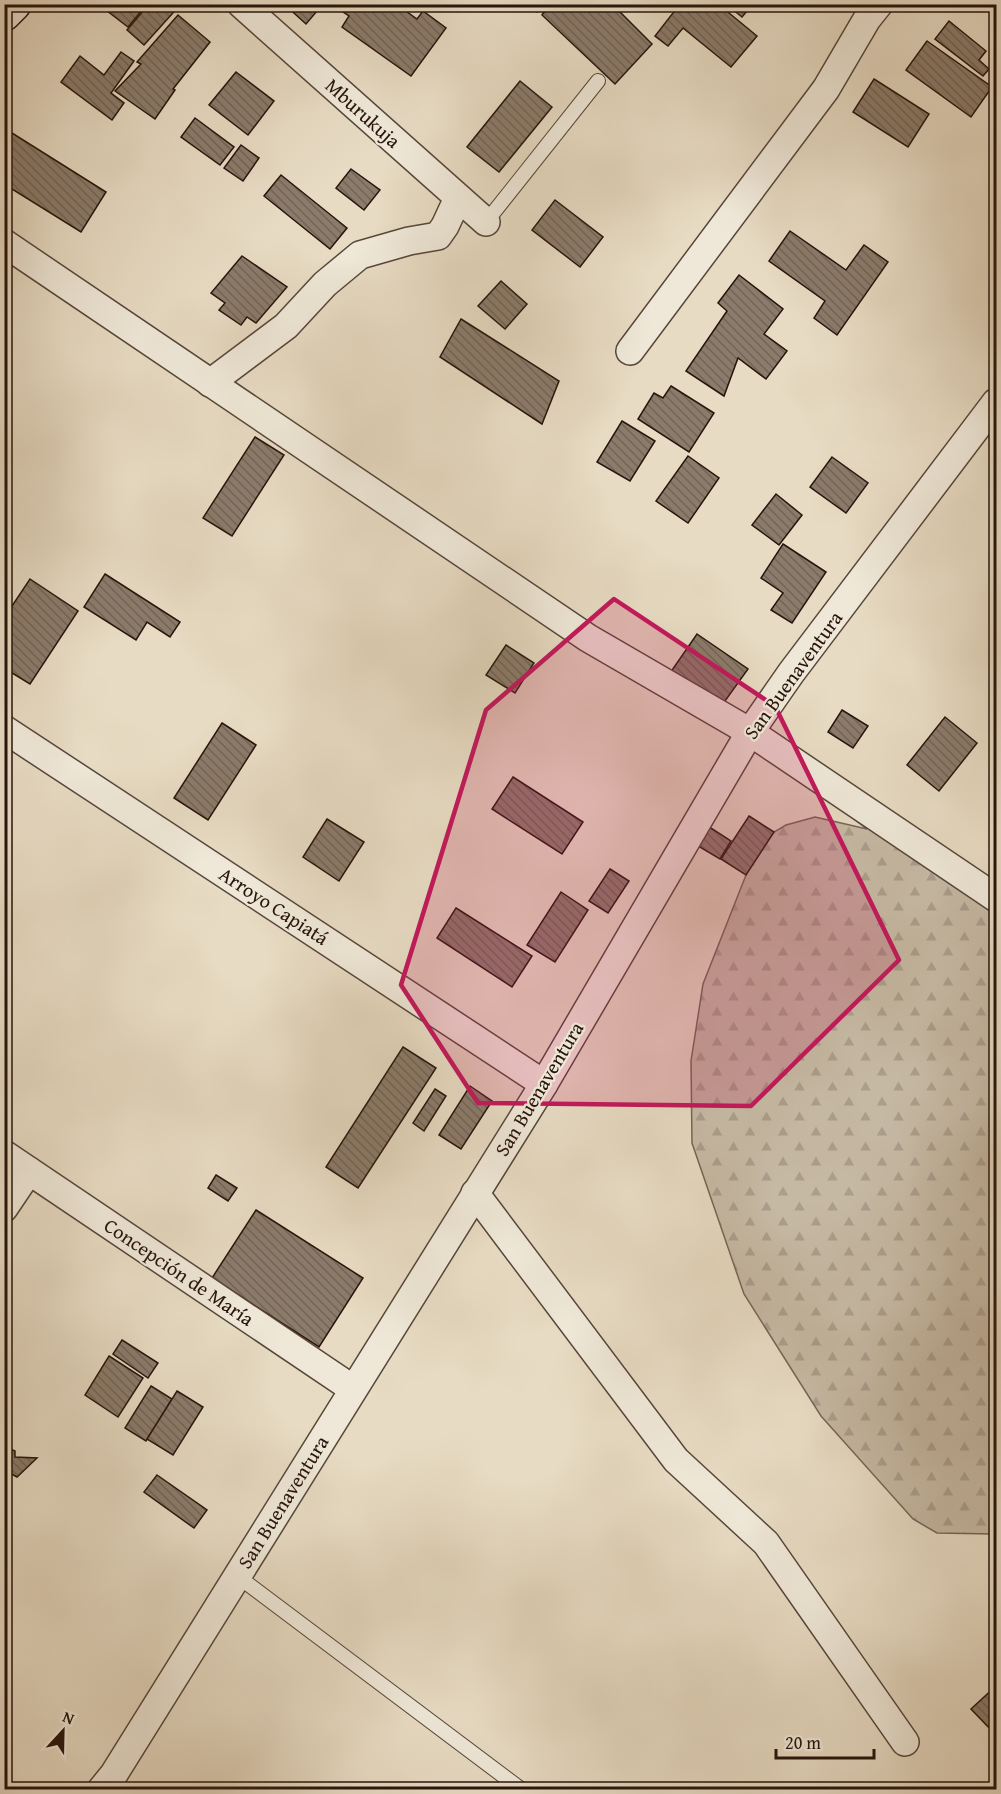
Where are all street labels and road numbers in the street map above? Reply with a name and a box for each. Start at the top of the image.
street label: Mburukuja [319,71,408,155]
street label: San Buenaventura [736,604,849,745]
street label: Arroyo Capiatá [214,859,335,952]
street label: San Buenaventura [487,1016,590,1161]
street label: Concepción de María [99,1211,261,1333]
street label: San Buenaventura [230,1429,336,1574]

